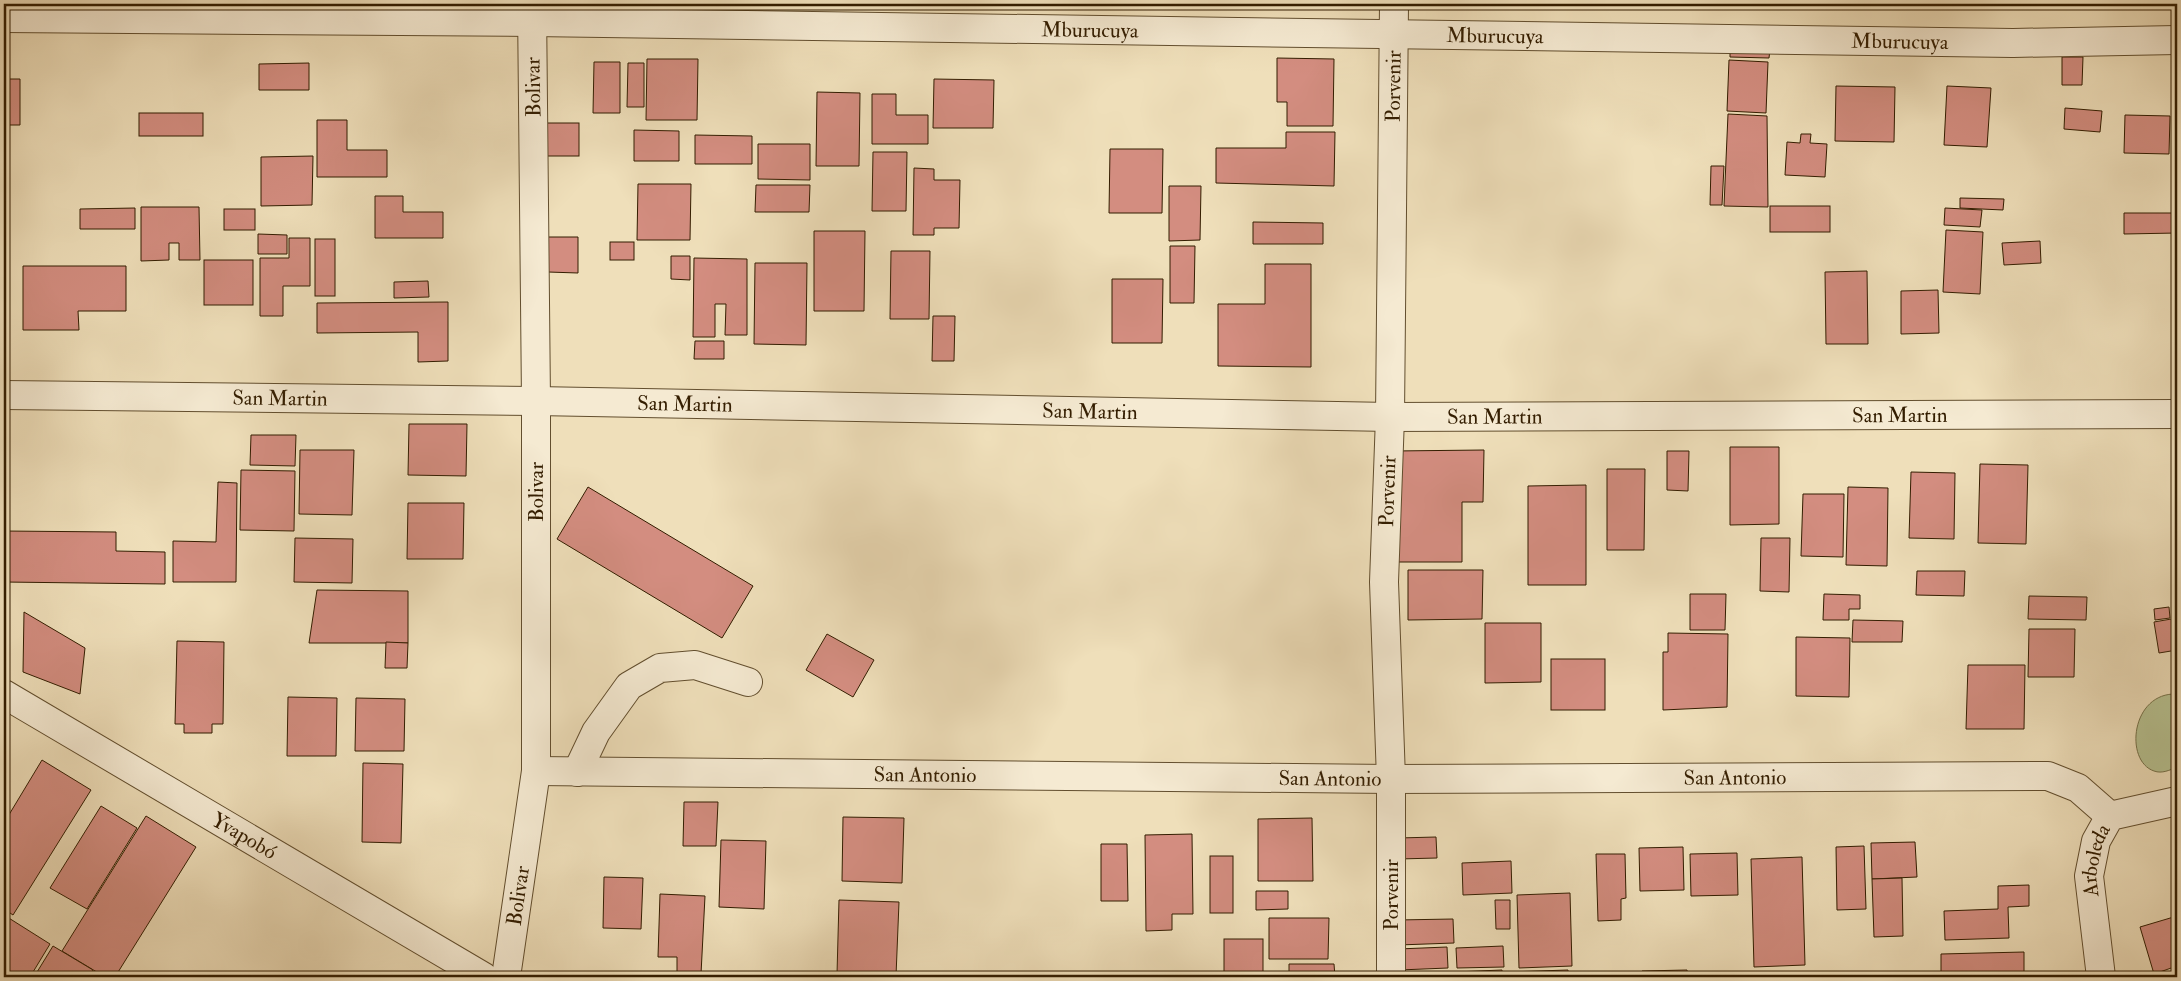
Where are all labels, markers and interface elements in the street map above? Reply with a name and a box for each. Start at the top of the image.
street label: Mburucuya [1041,16,1139,45]
street label: Mburucuya [1446,22,1544,50]
street label: Mburucuya [1851,28,1949,56]
street label: Porvenir [1380,50,1408,122]
street label: Bolivar [519,57,548,117]
street label: San Martin [232,385,328,413]
street label: San Martin [637,390,733,419]
street label: San Martin [1042,397,1138,426]
street label: San Martin [1852,402,1948,429]
street label: San Martin [1447,403,1543,431]
street label: Porvenir [1373,455,1403,528]
street label: Bolivar [523,462,550,522]
street label: San Antonio [873,761,977,789]
street label: San Antonio [1683,764,1786,792]
street label: San Antonio [1278,765,1382,793]
street label: Yvapobó [207,806,282,866]
street label: Arboleda [2076,819,2117,899]
street label: Porvenir [1378,859,1405,931]
street label: Bolivar [501,864,536,928]

